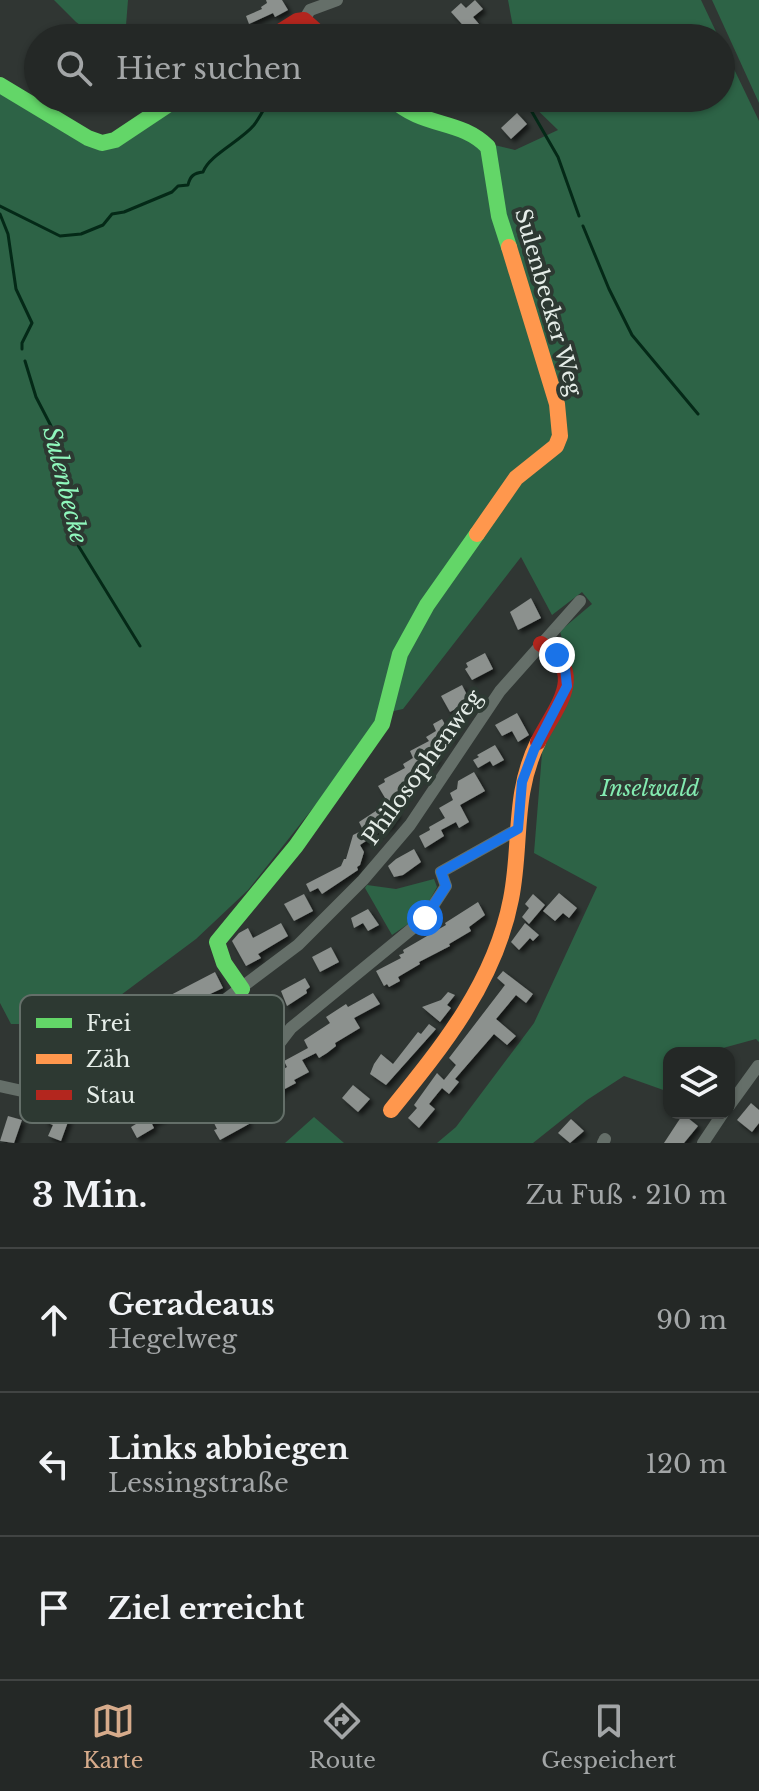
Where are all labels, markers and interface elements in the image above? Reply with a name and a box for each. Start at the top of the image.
search box [24,24,735,112]
icon: search [52,46,96,90]
text: Hier suchen [116,50,302,87]
street label: Sulenbecker Weg [509,206,588,400]
water label: Sulenbecke [37,423,94,546]
route end [539,637,575,673]
street label: Philosophenweg [357,684,488,850]
park label: Inselwald [600,775,700,802]
route start [407,900,443,936]
legend [20,995,284,1123]
text: Frei [86,1010,131,1037]
text: Zäh [86,1046,130,1073]
map controls [663,1047,735,1119]
button: layers [663,1047,735,1119]
text: Stau [86,1082,136,1109]
text: 3 Min. [32,1174,147,1216]
text: Zu Fuß · 210 m [526,1179,727,1211]
text: Geradeaus [108,1286,275,1323]
icon: ahead [32,1298,76,1342]
text: 90 m [656,1304,727,1336]
text: Hegelweg [108,1323,237,1355]
text: Links abbiegen [108,1430,349,1467]
icon: left [32,1442,76,1486]
text: 120 m [645,1448,727,1480]
text: Lessingstraße [108,1467,289,1499]
icon: arrive [32,1586,76,1630]
text: Ziel erreicht [108,1590,304,1627]
tab: Karte [83,1699,143,1774]
tab: Route [309,1699,376,1774]
tab: Gespeichert [541,1699,676,1774]

